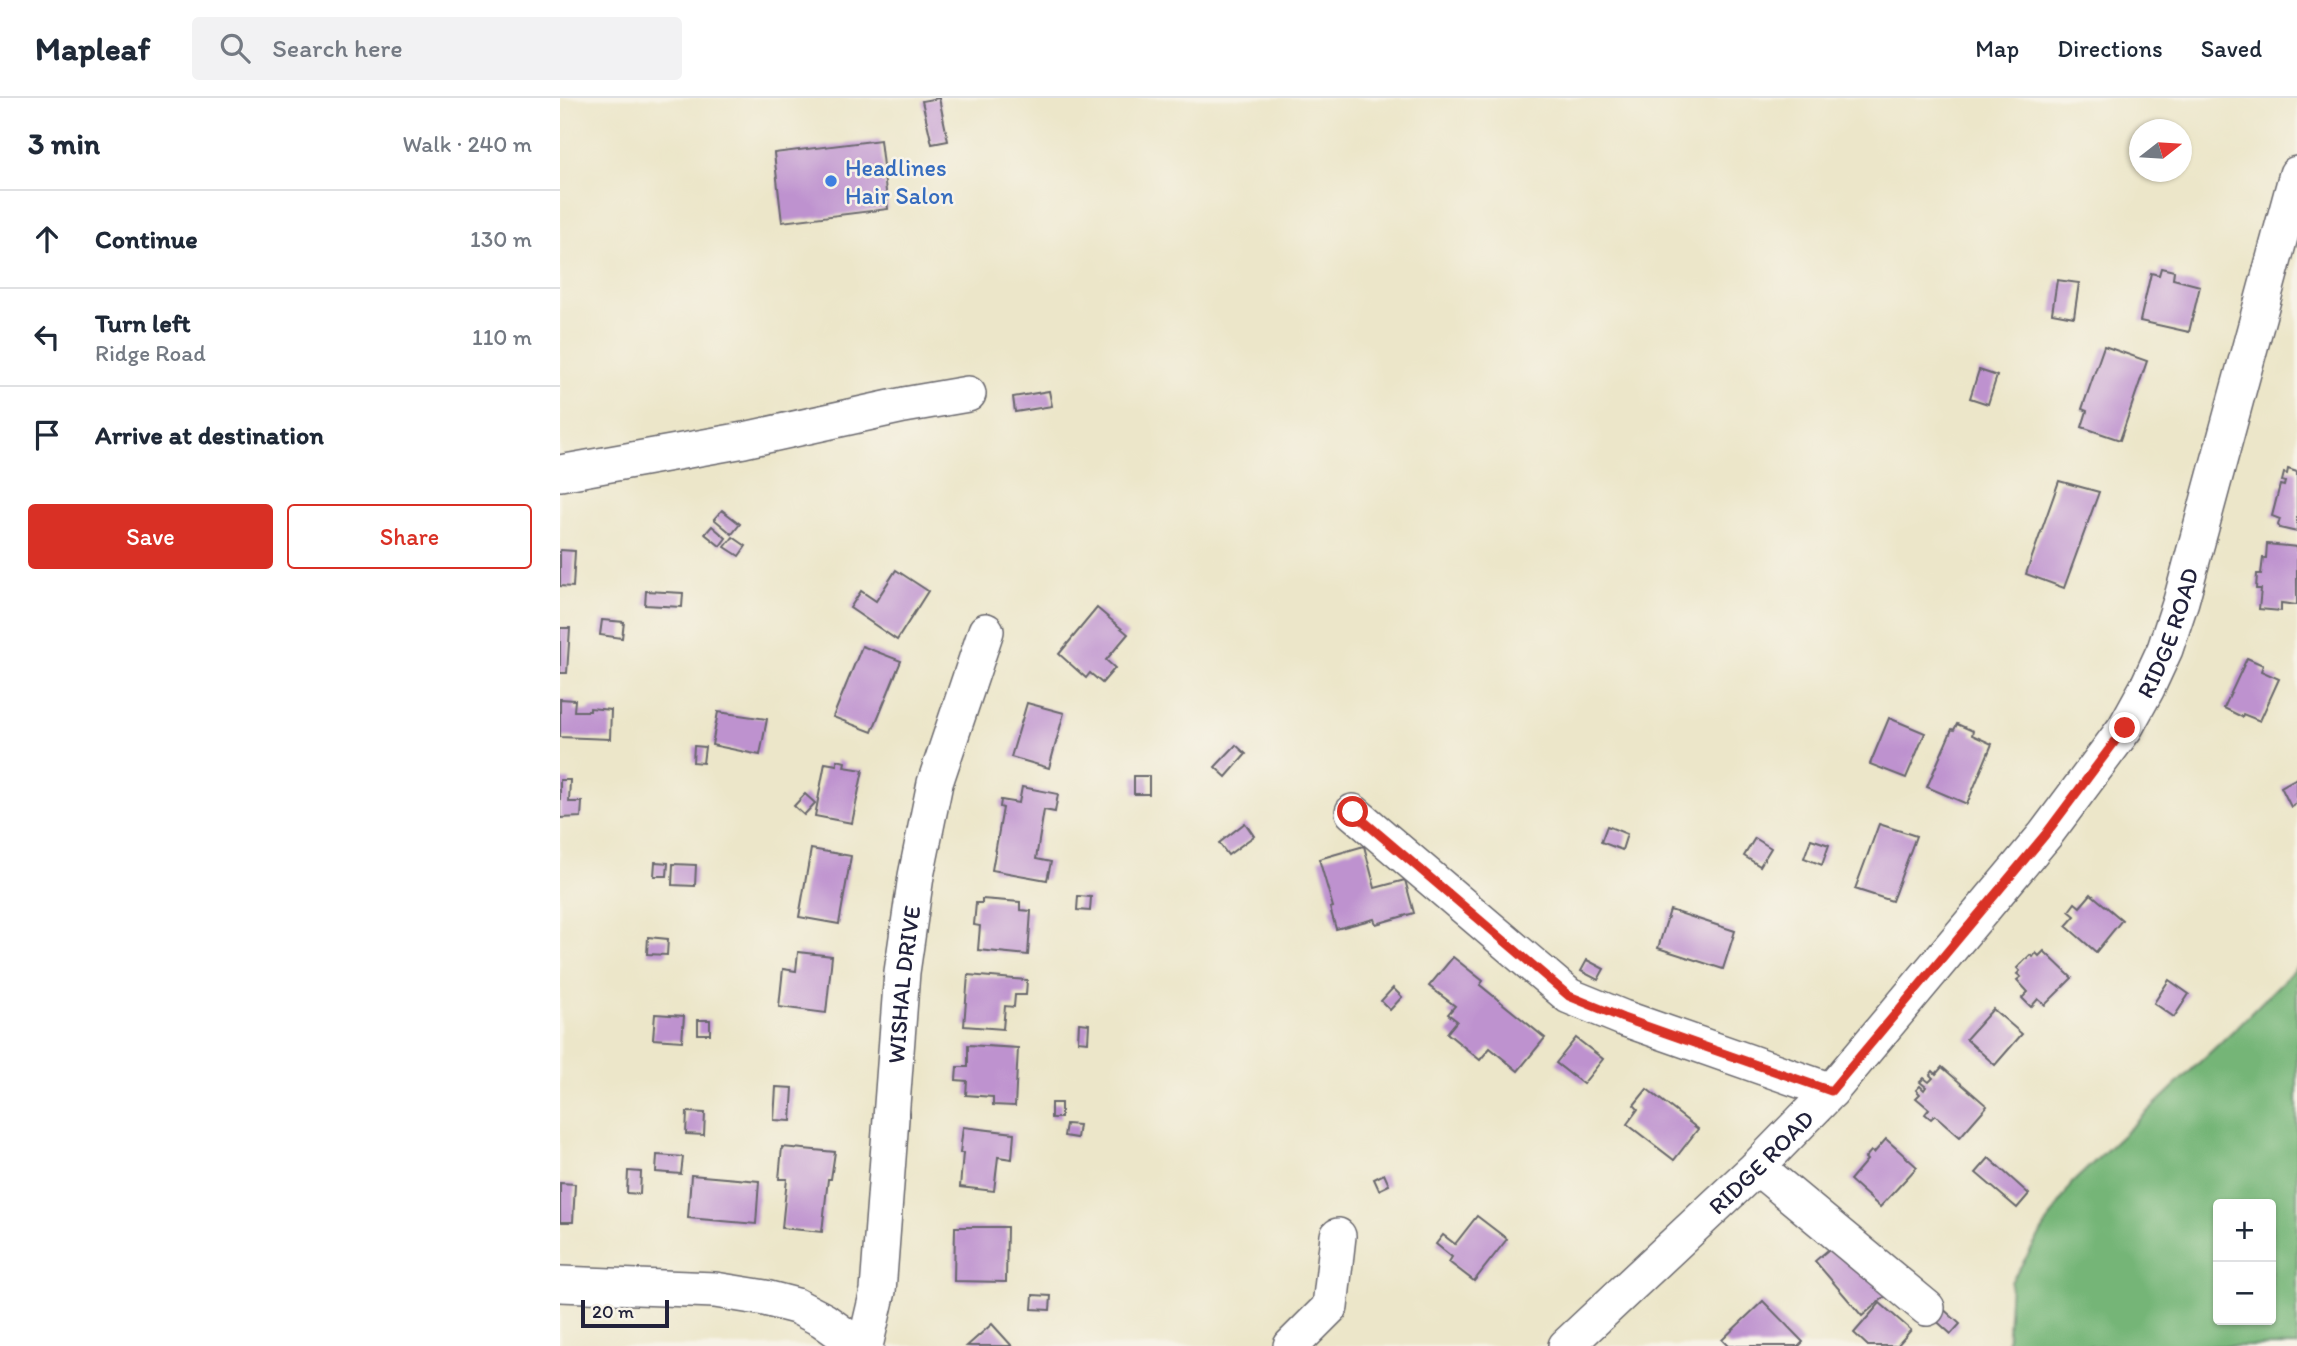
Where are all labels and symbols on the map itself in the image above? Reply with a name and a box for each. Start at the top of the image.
north arrow [2129,119,2192,182]
place label: Headlines Hair Salon [845,153,954,210]
marker: Headlines Hair Salon [823,173,839,189]
street label: RIDGE ROAD [2130,564,2204,703]
route end [2109,712,2140,743]
route start [1337,796,1368,827]
street label: WISHAL DRIVE [881,904,926,1065]
street label: RIDGE ROAD [1702,1104,1819,1220]
scale bar [581,1297,668,1329]

